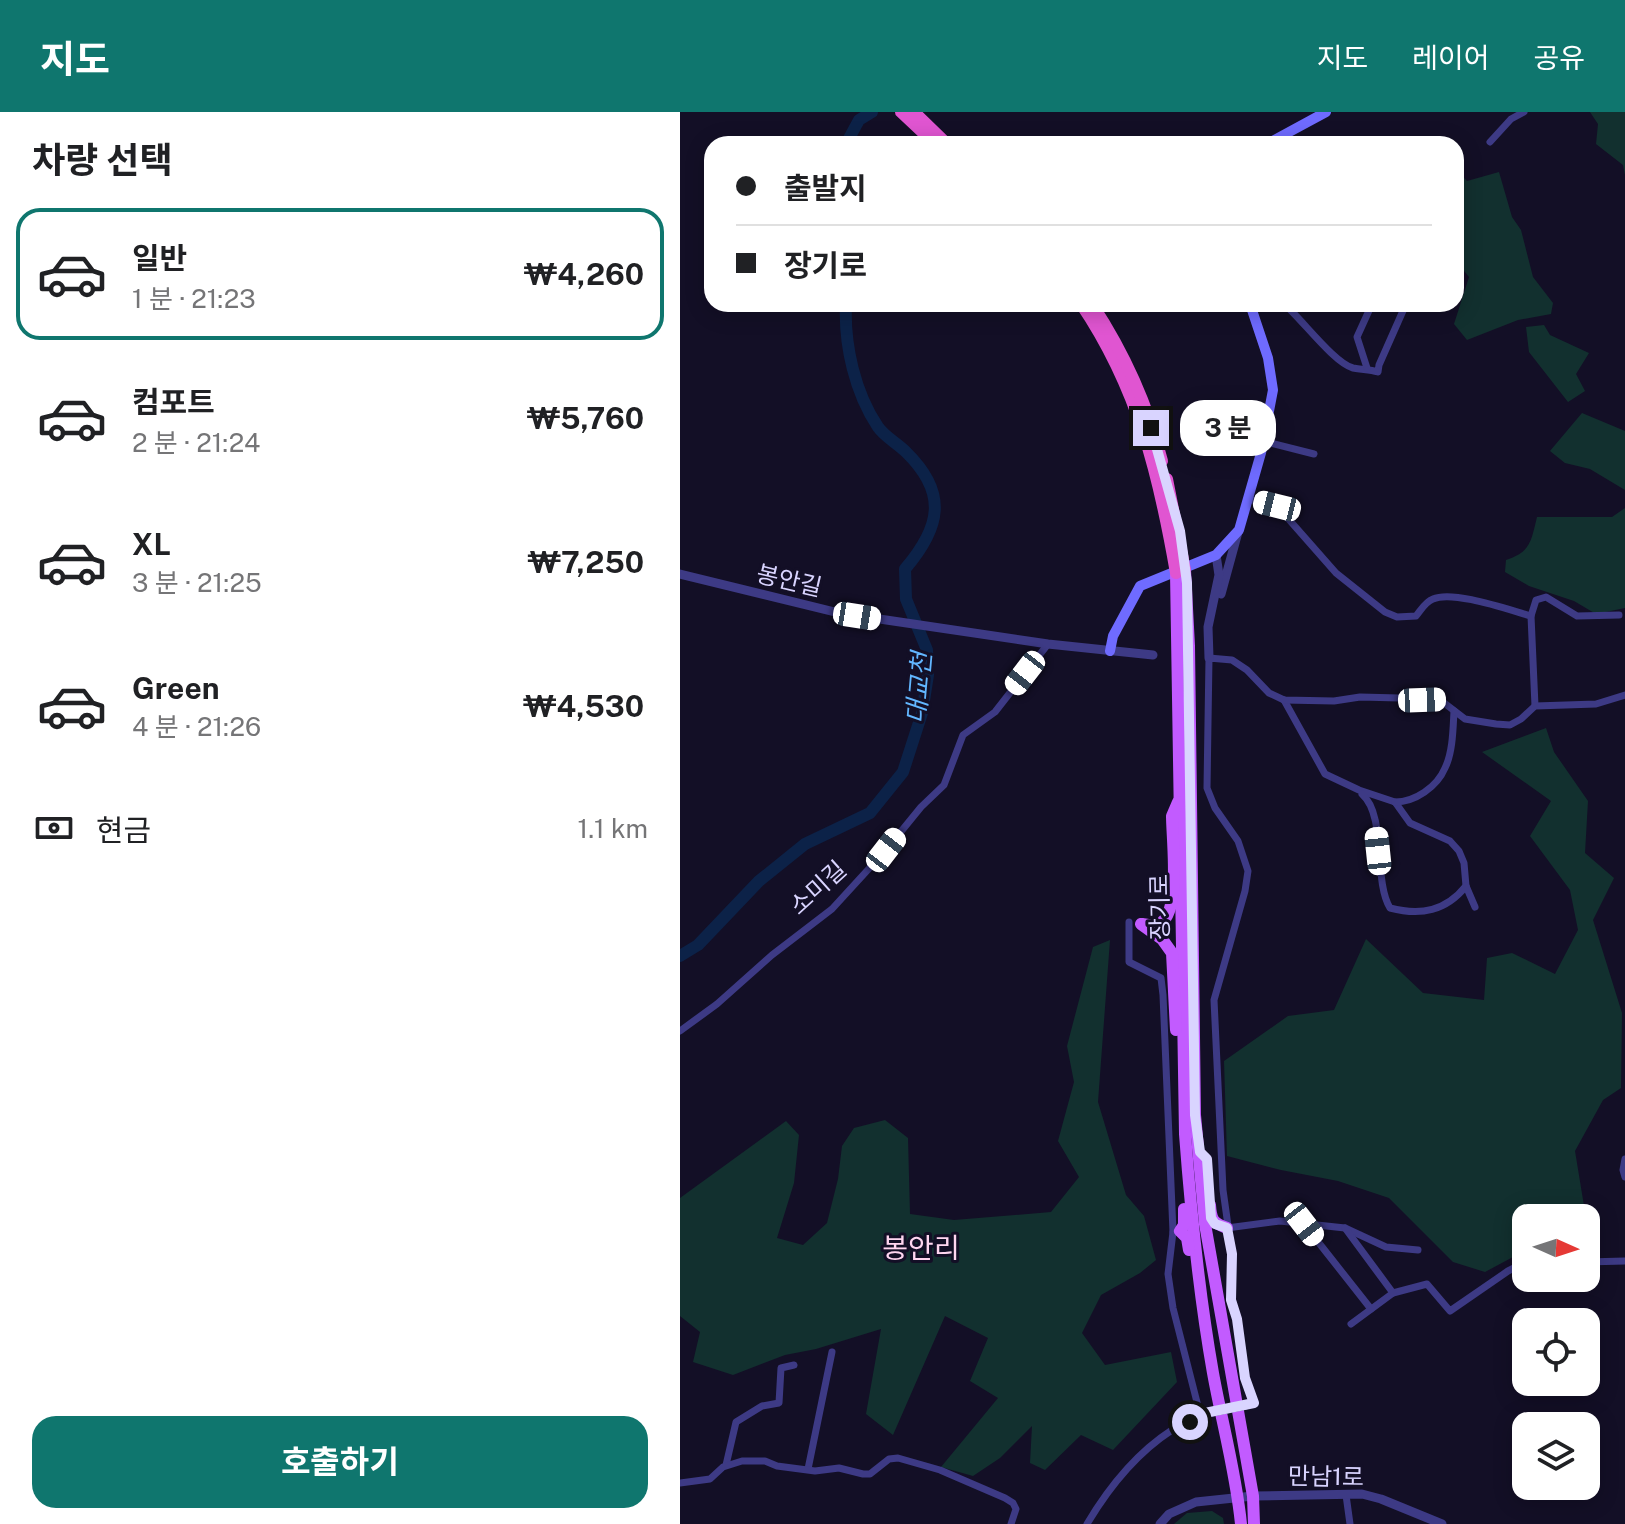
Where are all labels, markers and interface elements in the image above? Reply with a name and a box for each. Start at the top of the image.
text: 지도 [40,37,110,82]
text: 지도 [1317,41,1368,74]
text: 레이어 [1412,41,1489,74]
text: 공유 [1533,41,1585,74]
text: 차량 선택 [32,139,173,181]
text: 출발지 [784,170,867,206]
icon: car [36,238,108,310]
text: 일반 [132,240,187,276]
text: 장기로 [784,247,867,283]
text: ₩4,260 [524,256,644,292]
text: 1 분 · 21:23 [132,283,256,314]
icon: car [36,382,108,454]
text: 컴포트 [132,384,215,420]
text: ₩5,760 [527,400,644,436]
callout: 3 분 [1179,400,1275,456]
route end [1133,410,1169,446]
text: 3 분 [1204,412,1252,443]
text: 2 분 · 21:24 [132,427,260,458]
car [1251,489,1303,523]
icon: car [36,526,108,598]
text: XL [132,526,171,562]
text: ₩7,250 [528,544,644,580]
street label: 봉안길 [754,559,825,601]
text: 3 분 · 21:25 [132,567,262,598]
car [831,600,883,632]
car [1001,647,1049,699]
water label: 대교천 [900,648,937,725]
icon: car [36,670,108,742]
text: Green [132,670,219,706]
car [1398,687,1446,713]
text: ₩4,530 [523,688,644,724]
text: 4 분 · 21:26 [132,711,261,742]
icon: cash [32,806,76,850]
text: 현금 [96,812,151,848]
text: 1.1 km [578,813,648,844]
car [862,824,910,876]
car [1364,826,1392,876]
street label: 소미길 [783,855,851,920]
street label: 장기로 [1144,874,1174,940]
car [1280,1198,1328,1250]
north arrow [1512,1204,1600,1292]
map controls [1512,1204,1600,1500]
district label: 봉안리 [882,1231,960,1264]
button: locate [1512,1308,1600,1396]
route start [1172,1404,1208,1440]
button: layers [1512,1412,1600,1500]
button: 호출하기 [32,1416,648,1508]
street label: 만남1로 [1288,1461,1364,1491]

